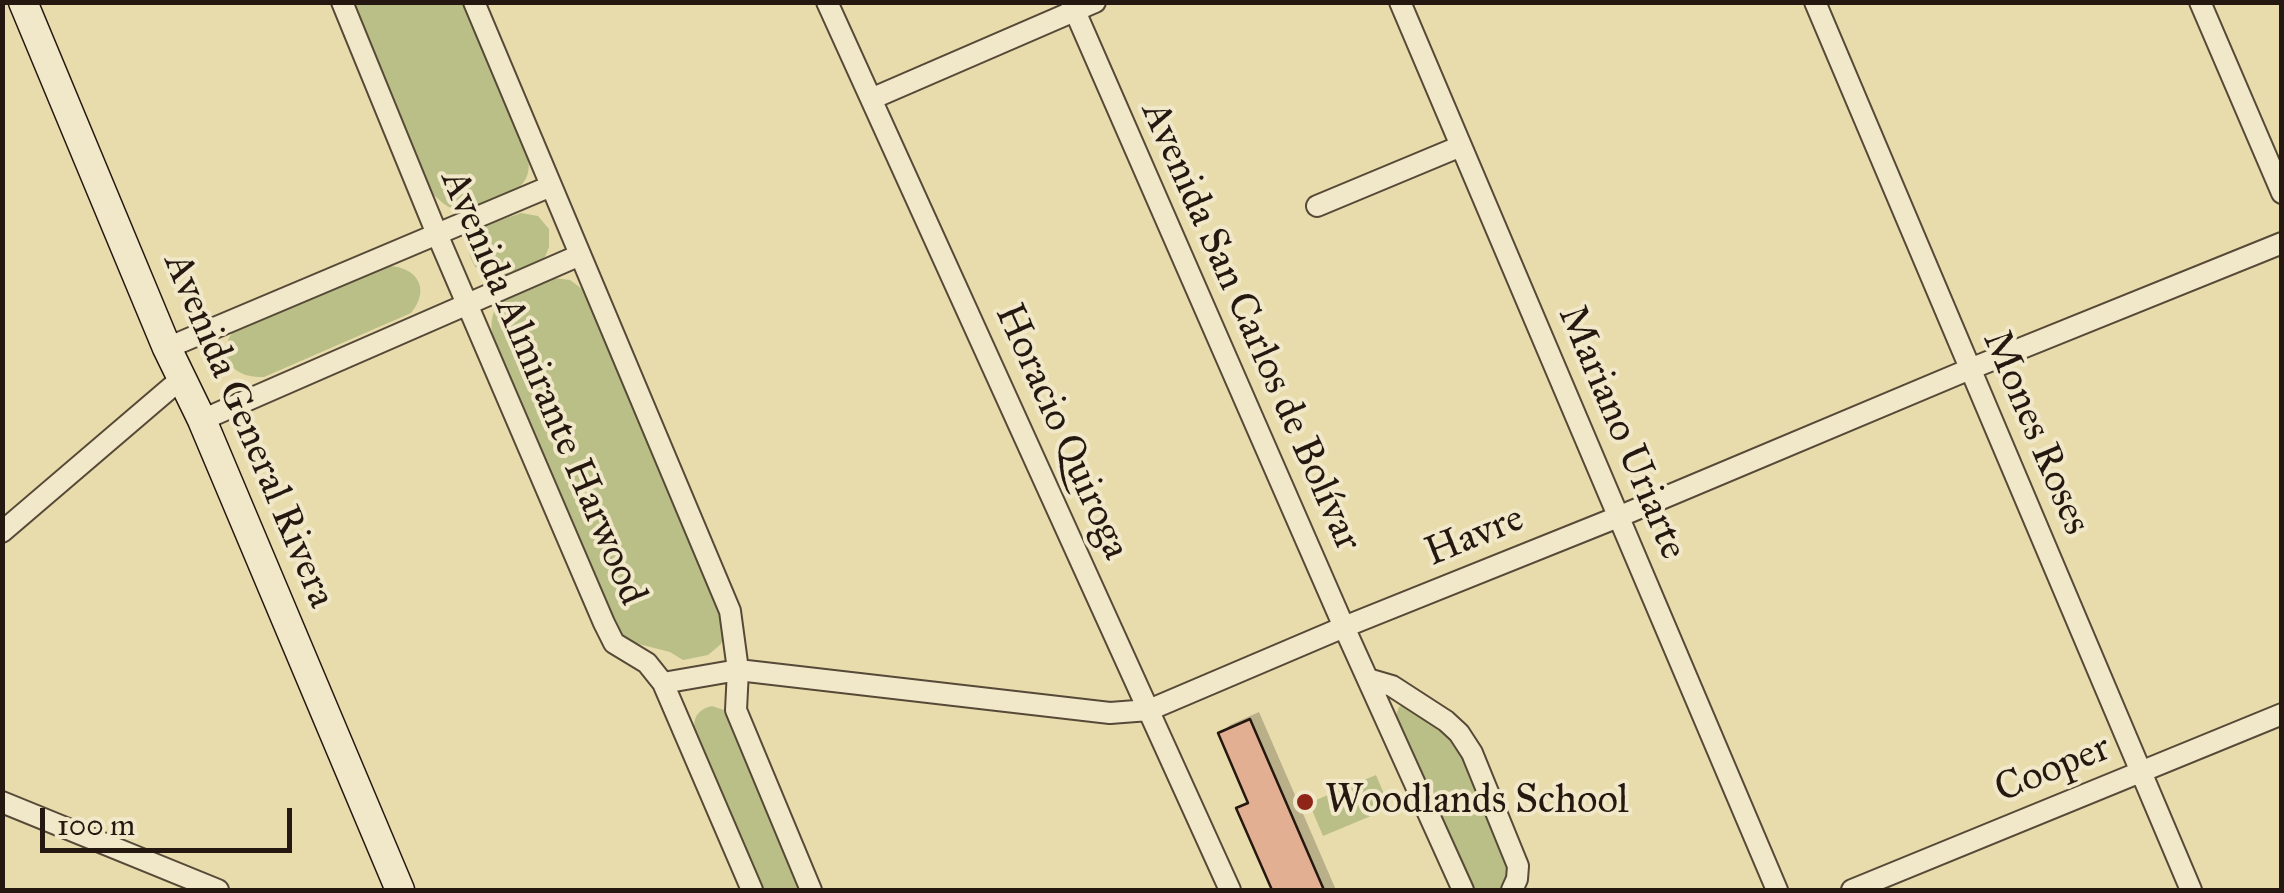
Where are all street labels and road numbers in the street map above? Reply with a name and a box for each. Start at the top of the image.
street label: Avenida San Carlos de Bolívar [1129,95,1371,559]
street label: Avenida Almirante Harwood [429,163,655,613]
street label: Avenida General Rivera [152,247,344,615]
street label: Horacio Quiroga [983,297,1139,567]
street label: Mariano Uriarte [1546,299,1696,567]
street label: Mones Roses [1971,324,2099,542]
street label: Havre [1419,496,1531,578]
street label: Cooper [1988,725,2118,815]

